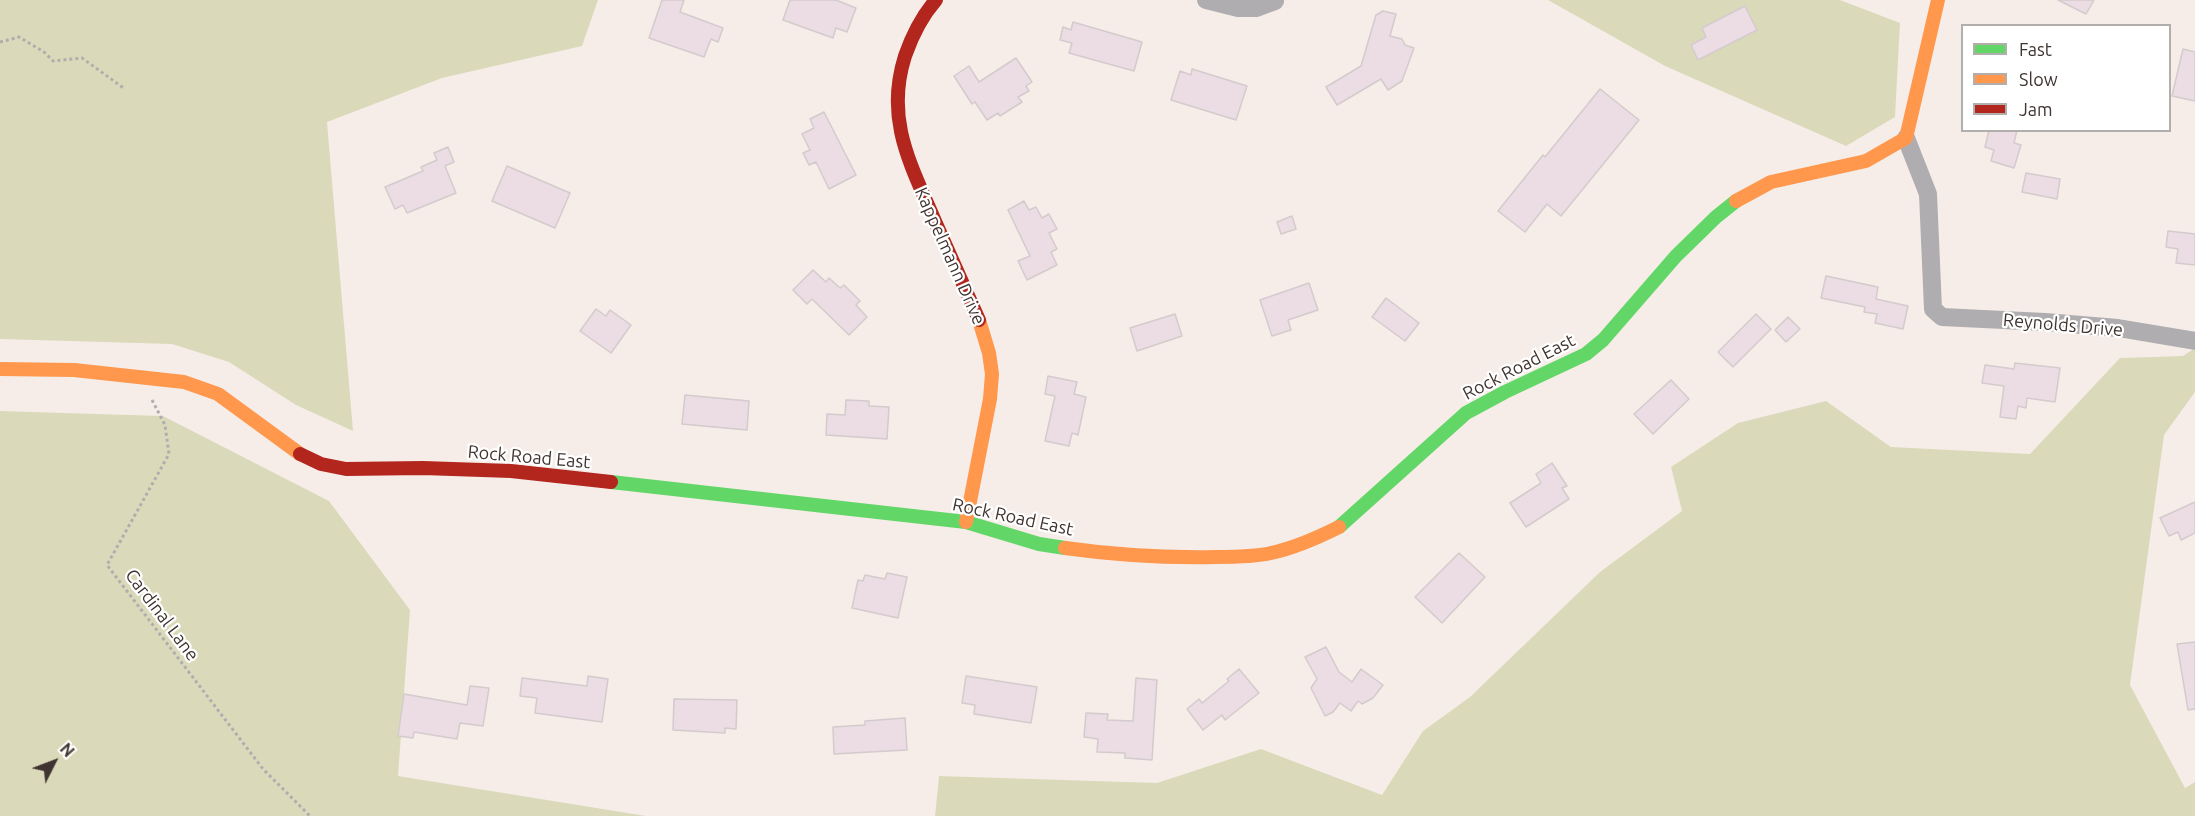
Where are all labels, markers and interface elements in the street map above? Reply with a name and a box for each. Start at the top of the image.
legend [1961,24,2171,132]
text: Fast [2019,39,2052,59]
text: Slow [2019,69,2058,89]
text: Jam [2019,99,2053,119]
street label: Kappelmann Drive [910,184,990,328]
street label: Reynolds Drive [2002,309,2124,341]
street label: Rock Road East [1459,329,1579,405]
street label: Rock Road East [467,441,591,473]
street label: Rock Road East [951,494,1075,540]
street label: Cardinal Lane [121,565,203,665]
north arrow [24,732,84,792]
text: N [57,739,78,760]

